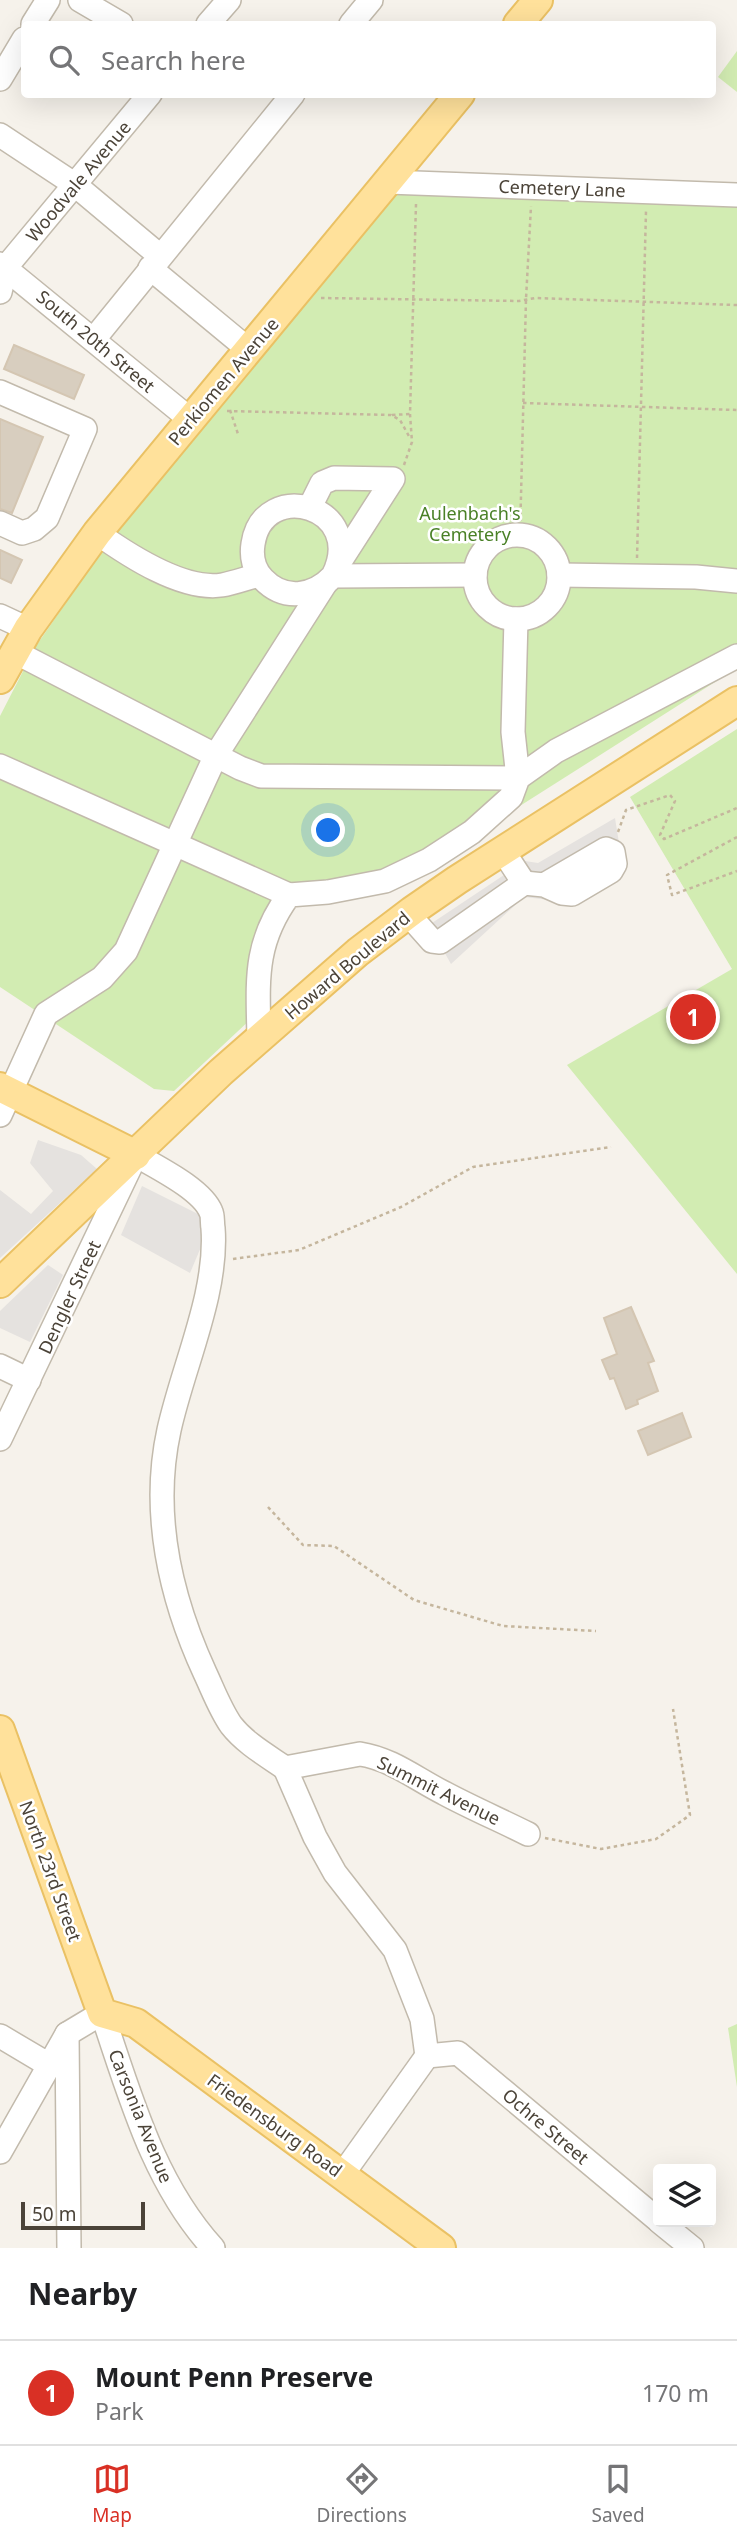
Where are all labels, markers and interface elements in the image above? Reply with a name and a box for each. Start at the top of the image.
search box [21,21,716,98]
icon: search [45,41,83,79]
text: Search here [101,42,246,78]
street label: Woodvale Avenue [20,115,136,247]
street label: Cemetery Lane [498,174,626,202]
street label: South 20th Street [32,284,161,398]
street label: Perkiomen Avenue [163,312,283,450]
park label: Aulenbach's Cemetery [419,501,521,546]
your location [311,813,345,847]
street label: Howard Boulevard [279,906,415,1024]
pin: 1 [670,991,716,1043]
street label: Dengler Street [32,1236,106,1358]
street label: Summit Avenue [374,1750,504,1830]
street label: North 23rd Street [14,1797,88,1945]
street label: Carsonia Avenue [103,2046,179,2186]
street label: Friedensburg Road [203,2068,347,2182]
street label: Ochre Street [498,2083,595,2170]
map controls [653,2164,716,2227]
button: layers [653,2164,716,2227]
scale bar [21,2199,145,2231]
text: 50 m [32,2201,76,2227]
text: Nearby [28,2273,137,2314]
text: Mount Penn Preserve [95,2359,373,2395]
text: 1 [44,2377,58,2409]
text: 170 m [642,2377,709,2409]
text: Park [95,2395,144,2427]
tab: Map [92,2460,132,2528]
tab: Directions [317,2460,407,2528]
tab: Saved [591,2460,645,2528]

